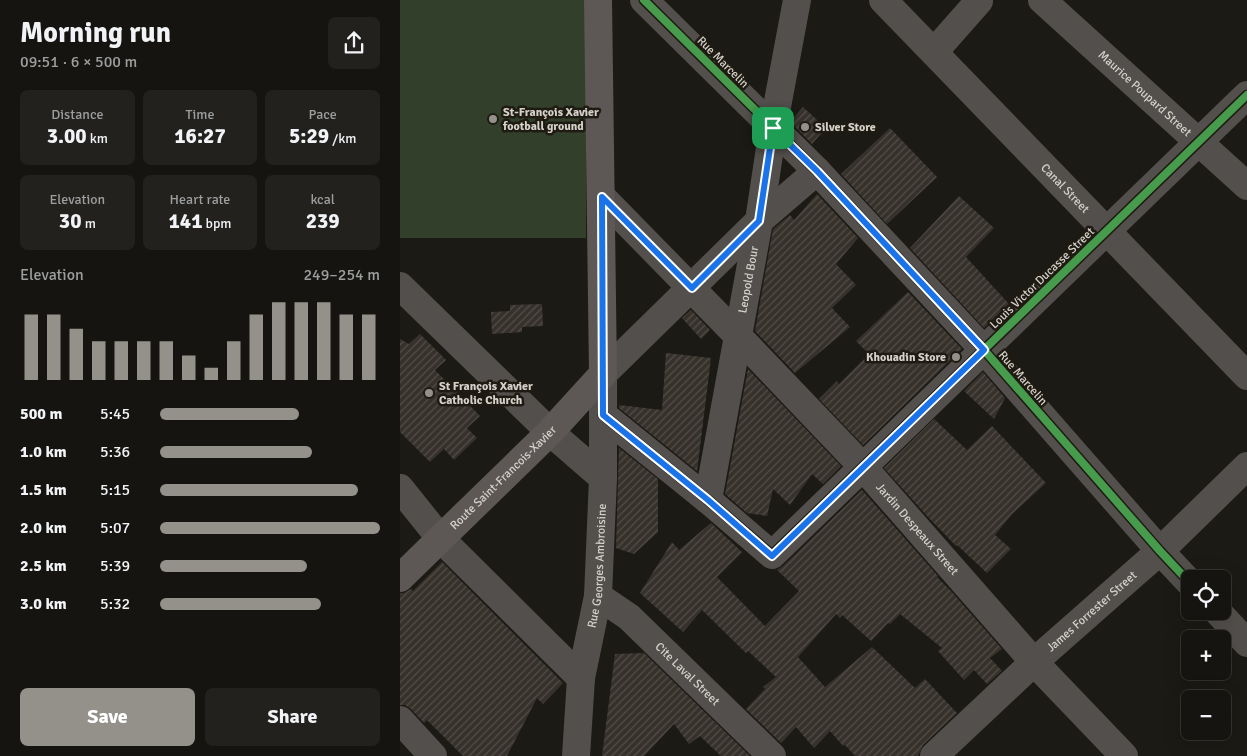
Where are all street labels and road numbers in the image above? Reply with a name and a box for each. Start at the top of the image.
street label: Rue Marcelin [694,33,752,91]
street label: Maurice Poupard Street [1095,48,1194,140]
street label: Canal Street [1037,161,1092,217]
street label: Louis Victor Ducasse Street [987,225,1098,332]
street label: Leopold Bour [735,244,762,314]
street label: Rue Marcelin [995,348,1050,409]
street label: Route Saint-Francois-Xavier [447,422,560,533]
street label: Jardin Despeaux Street [872,480,961,579]
street label: Rue Georges Ambroisine [585,503,610,629]
street label: James Forrester Street [1044,568,1140,655]
street label: Cite Laval Street [652,639,723,709]

